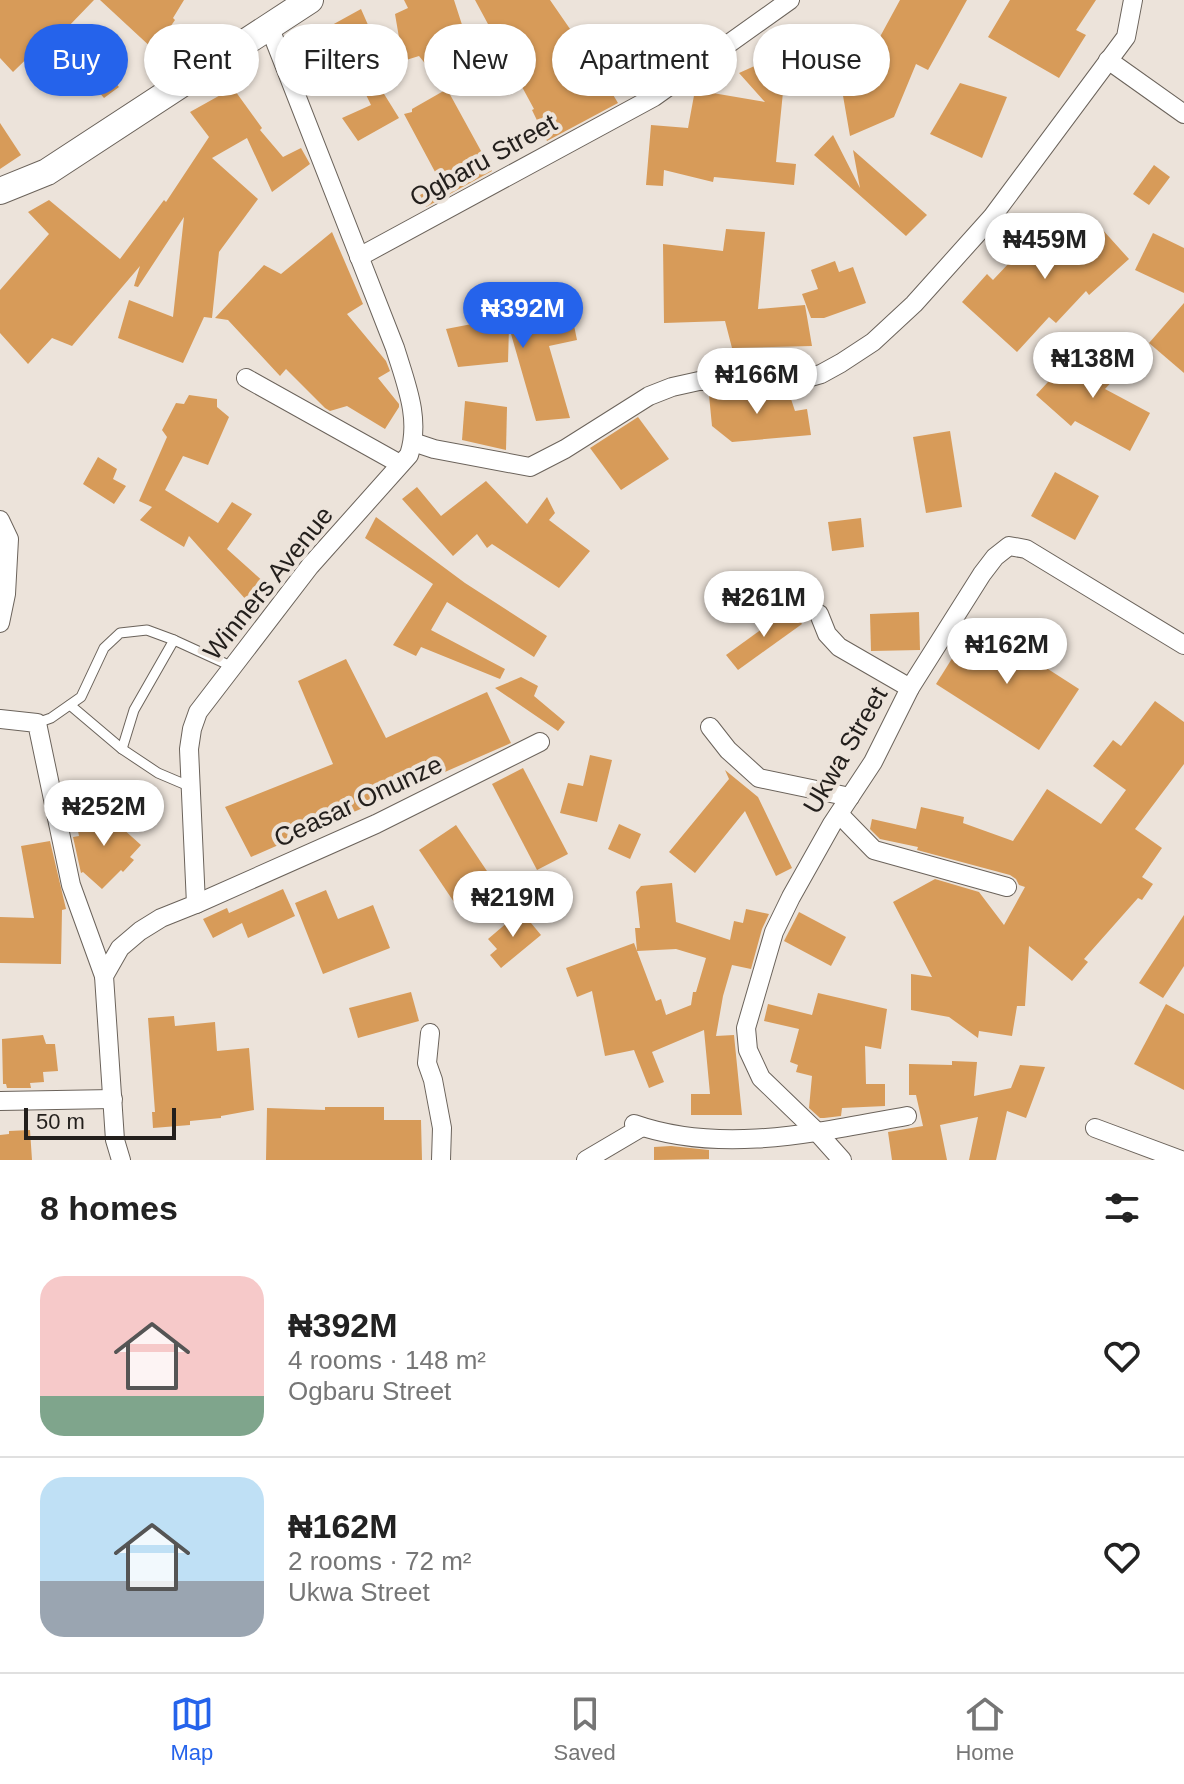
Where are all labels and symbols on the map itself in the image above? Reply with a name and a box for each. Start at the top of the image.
street label: Ogbaru Street [404,107,562,213]
pin: ₦459M [989,213,1101,281]
pin: ₦392M [467,282,579,350]
pin: ₦138M [1037,332,1149,400]
pin: ₦166M [701,348,813,416]
street label: Winners Avenue [197,500,339,666]
pin: ₦261M [708,571,820,639]
pin: ₦162M [951,618,1063,686]
street label: Ukwa Street [797,681,894,819]
street label: Ceasar Onunze [269,749,447,853]
pin: ₦252M [48,780,160,848]
pin: ₦219M [457,871,569,939]
scale bar [24,1104,176,1140]

